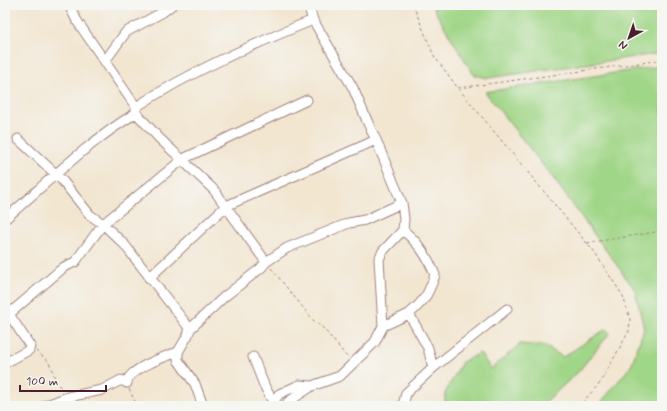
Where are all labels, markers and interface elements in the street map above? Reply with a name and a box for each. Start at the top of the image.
north arrow [609,18,649,58]
text: N [616,37,631,53]
scale bar [20,367,106,393]
text: 100 m [26,374,58,390]

